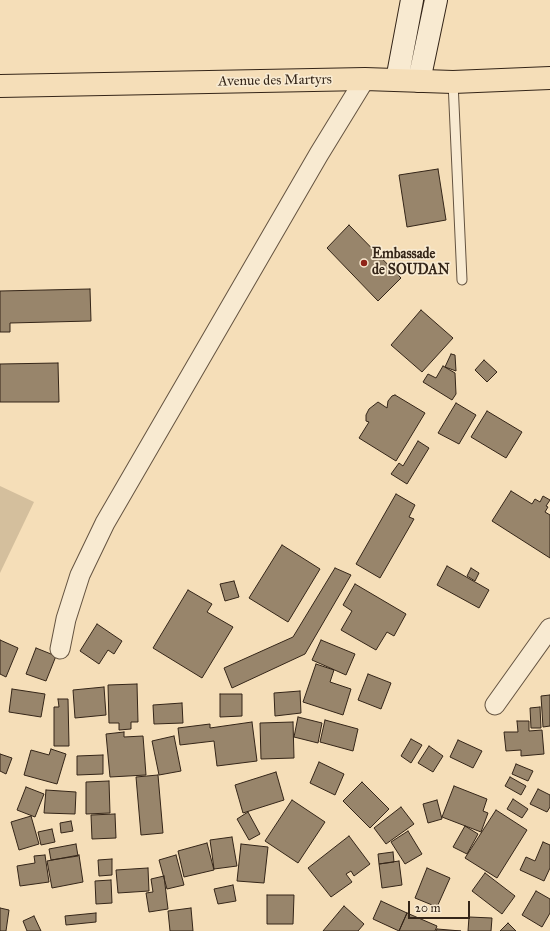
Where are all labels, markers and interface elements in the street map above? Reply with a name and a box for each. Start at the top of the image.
street label: Avenue des Martyrs [218,72,332,90]
place label: Embassade de SOUDAN [372,247,450,280]
marker: Embassade de SOUDAN [359,258,369,268]
scale bar [410,893,472,919]
text: 20 m [415,901,441,915]

